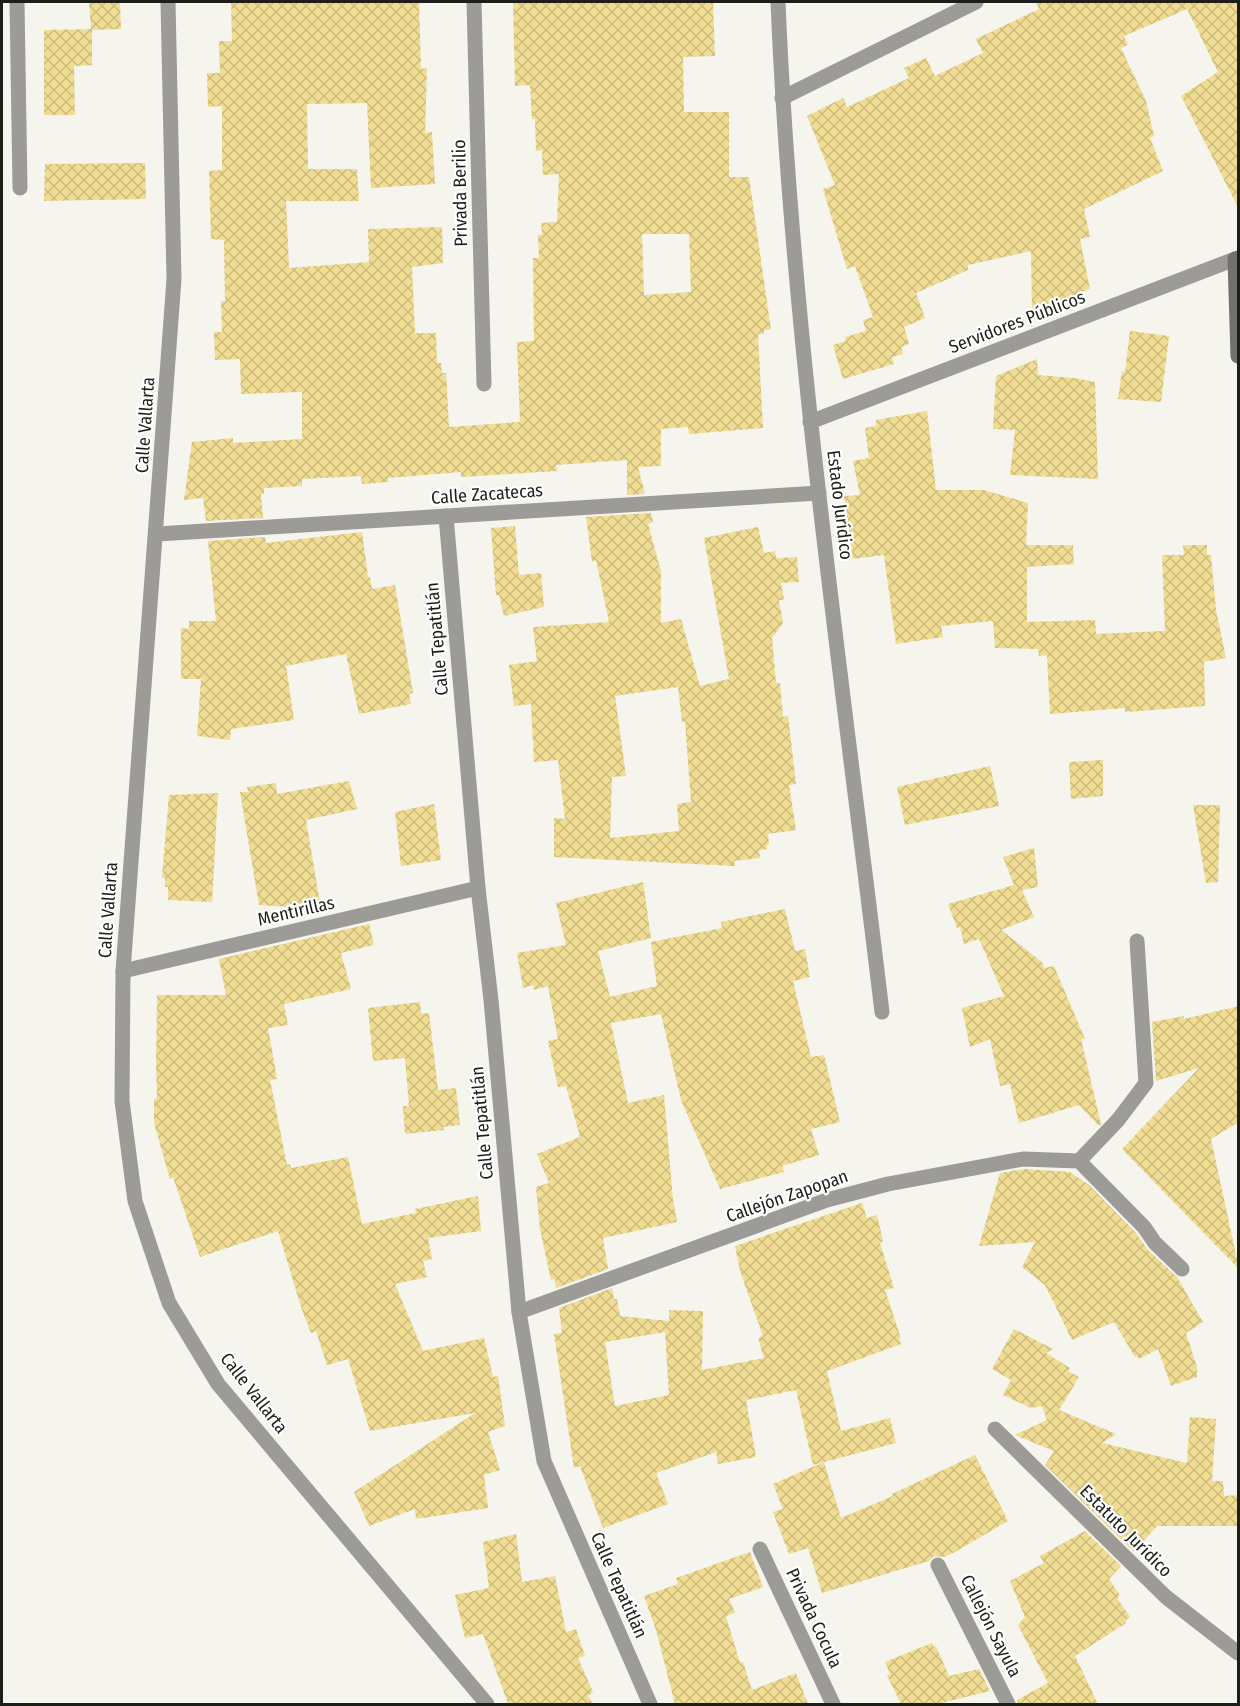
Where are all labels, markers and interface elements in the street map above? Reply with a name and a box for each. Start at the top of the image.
street label: Privada Berilio [448,139,472,247]
street label: Servidores Públicos [946,286,1089,358]
street label: Calle Vallarta [131,376,159,474]
street label: Estado Jurídico [822,449,858,561]
street label: Calle Zacatecas [430,479,544,509]
street label: Calle Tepatitlán [421,581,453,697]
street label: Calle Vallarta [94,861,122,959]
street label: Mentirillas [255,891,337,931]
street label: Calle Tepatitlán [466,1065,498,1181]
street label: Callejón Zapopan [723,1165,851,1227]
street label: Calle Vallarta [216,1348,292,1438]
street label: Estatuto Jurídico [1075,1480,1177,1582]
street label: Calle Tepatitlán [586,1529,652,1641]
street label: Privada Cocula [781,1564,847,1672]
street label: Callejón Sayula [956,1571,1026,1681]

